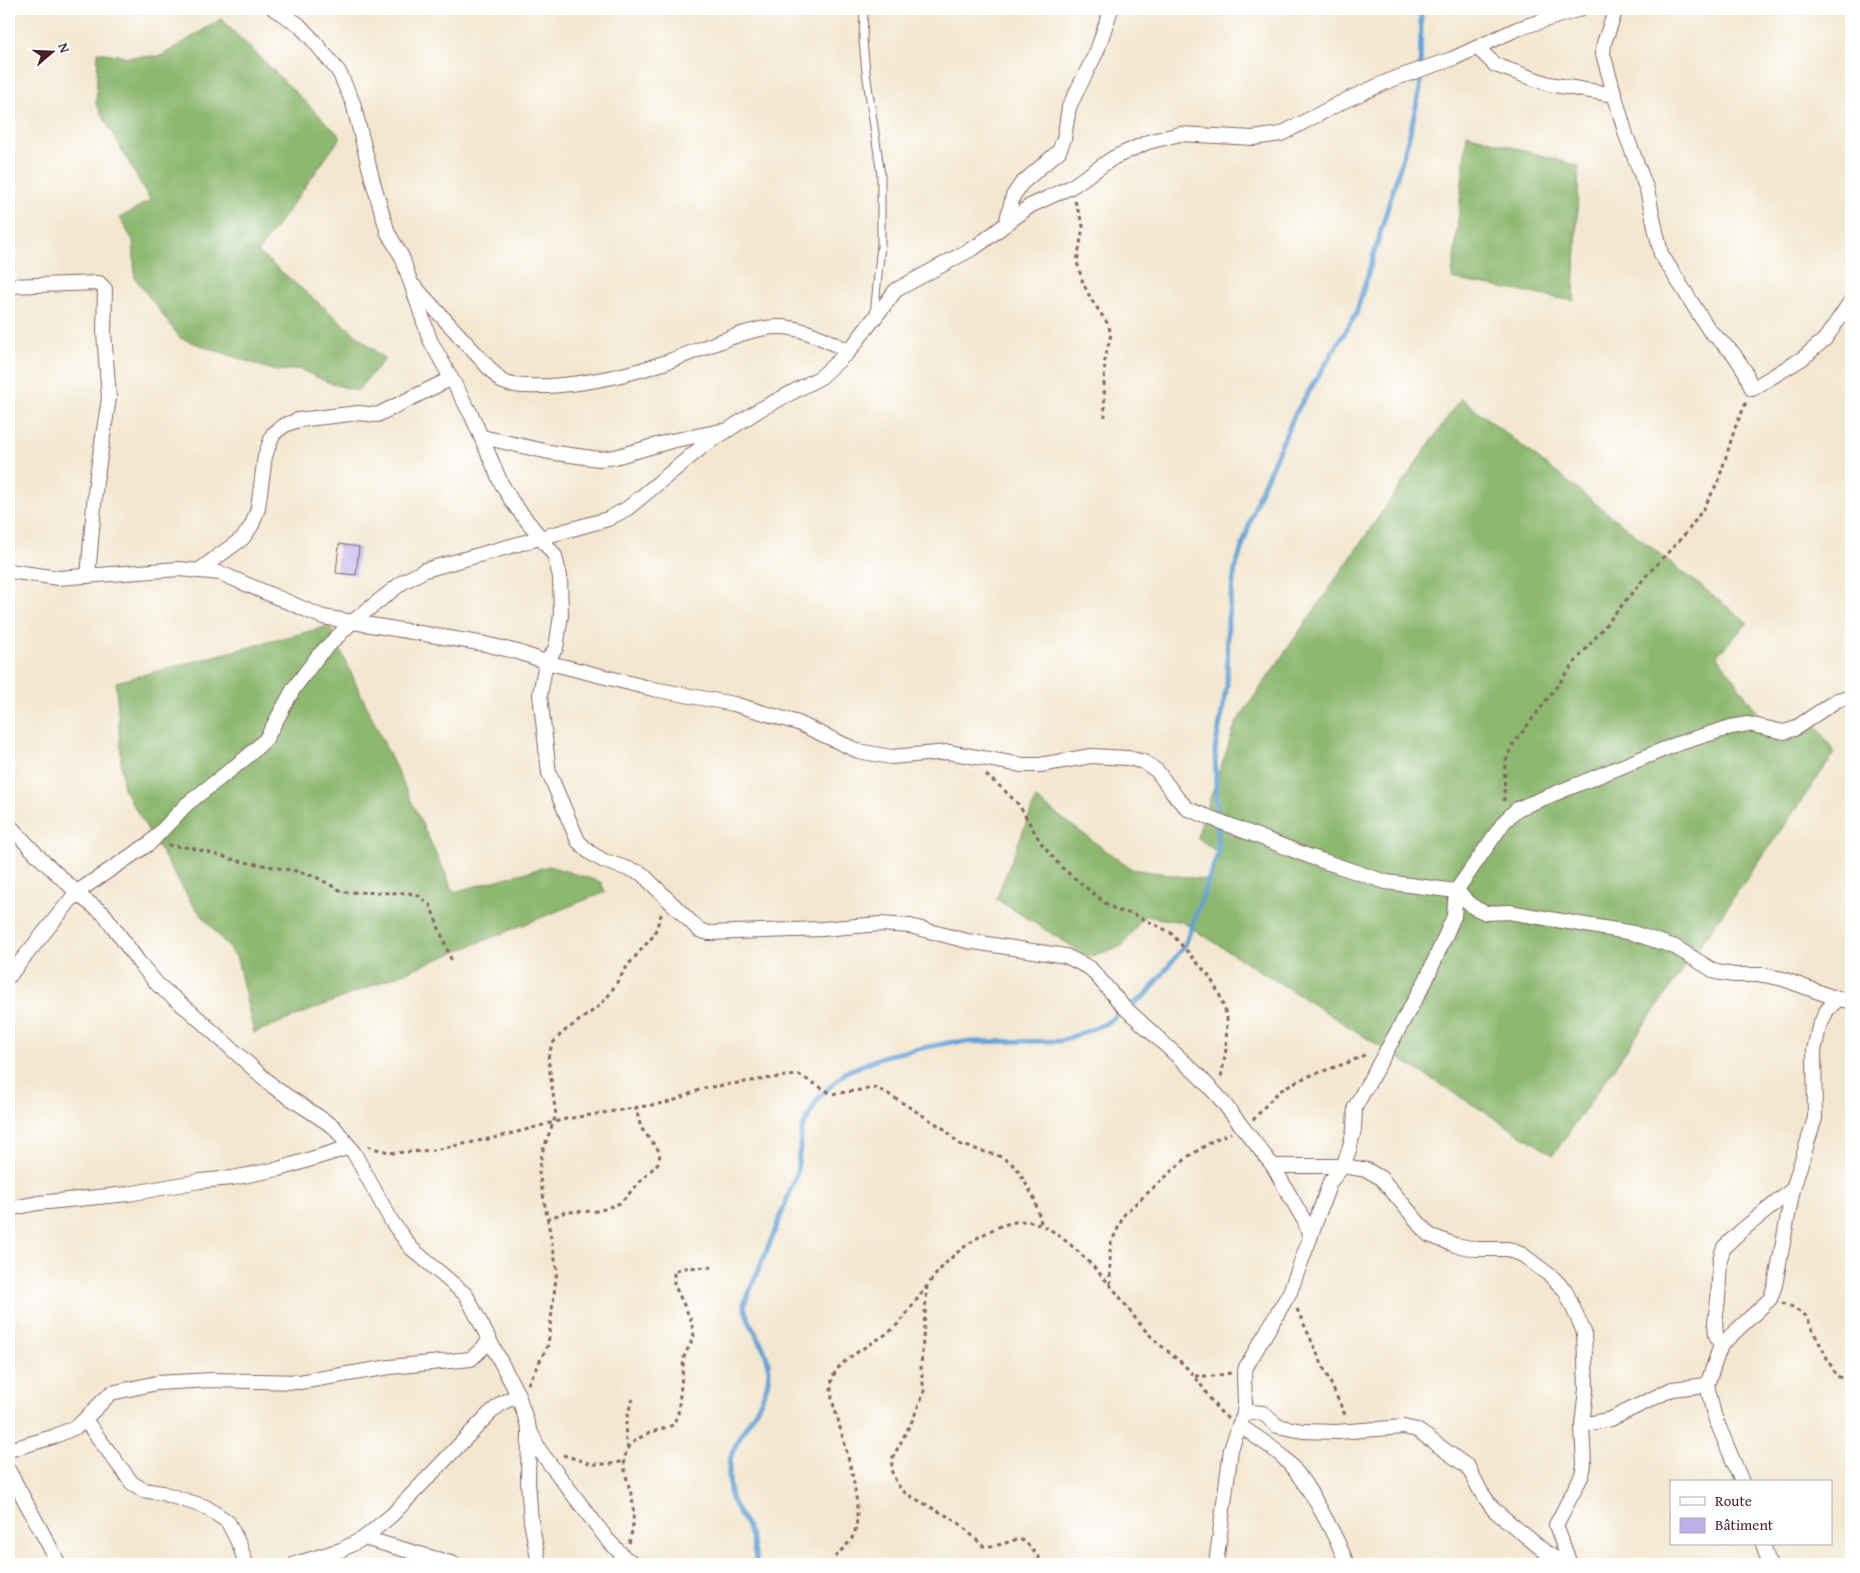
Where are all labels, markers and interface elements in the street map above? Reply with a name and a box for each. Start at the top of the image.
north arrow [28,28,78,78]
text: N [53,40,75,56]
legend [1670,1480,1832,1546]
text: Route [1715,1490,1752,1511]
text: Bâtiment [1715,1514,1774,1535]

